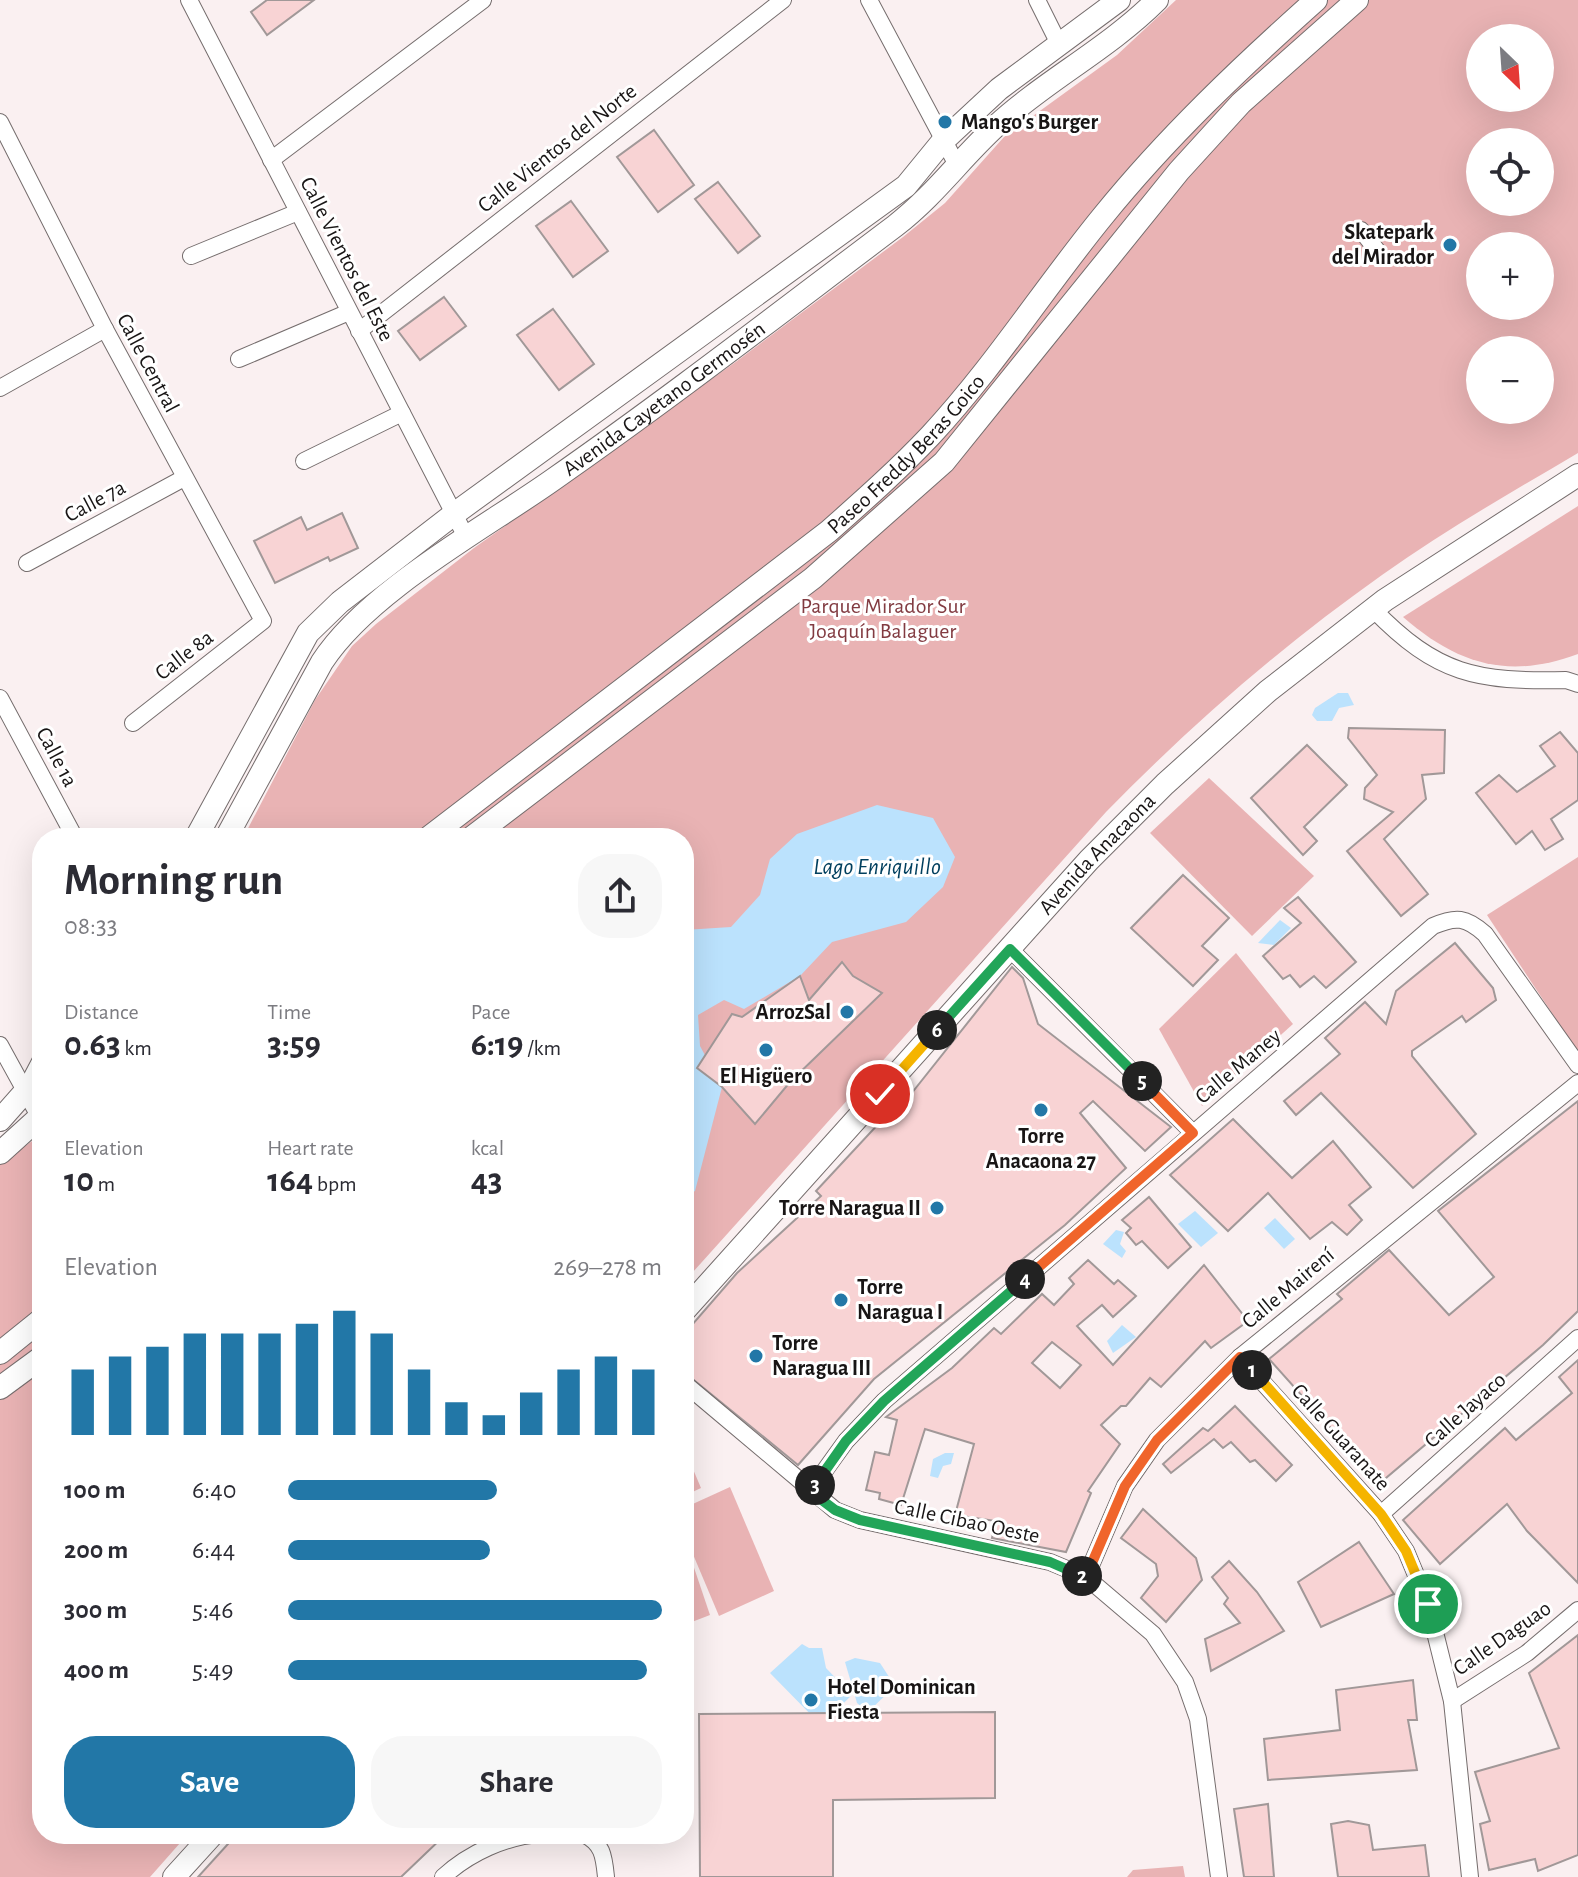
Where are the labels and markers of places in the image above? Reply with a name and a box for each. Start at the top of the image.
place label: Mango's Burger [961,111,1098,133]
marker: Mango's Burger [936,113,954,131]
place label: Skatepark del Mirador [1332,221,1434,268]
marker: Skatepark del Mirador [1441,236,1459,254]
place label: ArrozSal [756,1001,831,1023]
marker: ArrozSal [838,1003,856,1021]
pin: 6 [917,1010,957,1050]
marker: El Higüero [757,1041,775,1059]
pin [846,1060,914,1128]
pin: 5 [1122,1061,1162,1101]
place label: El Higüero [720,1065,813,1087]
marker: Torre Anacaona 27 [1032,1101,1050,1119]
place label: Torre Anacaona 27 [986,1125,1096,1172]
place label: Torre Naragua II [779,1197,921,1219]
marker: Torre Naragua II [928,1199,946,1217]
pin: 4 [1005,1259,1045,1299]
place label: Torre Naragua I [857,1276,943,1323]
marker: Torre Naragua I [832,1291,850,1309]
place label: Torre Naragua III [772,1332,871,1379]
marker: Torre Naragua III [747,1347,765,1365]
pin: 1 [1232,1350,1272,1390]
pin: 3 [795,1465,835,1505]
pin: 2 [1062,1556,1102,1596]
pin [1394,1570,1462,1638]
place label: Hotel Dominican Fiesta [827,1676,976,1723]
marker: Hotel Dominican Fiesta [802,1691,820,1709]

